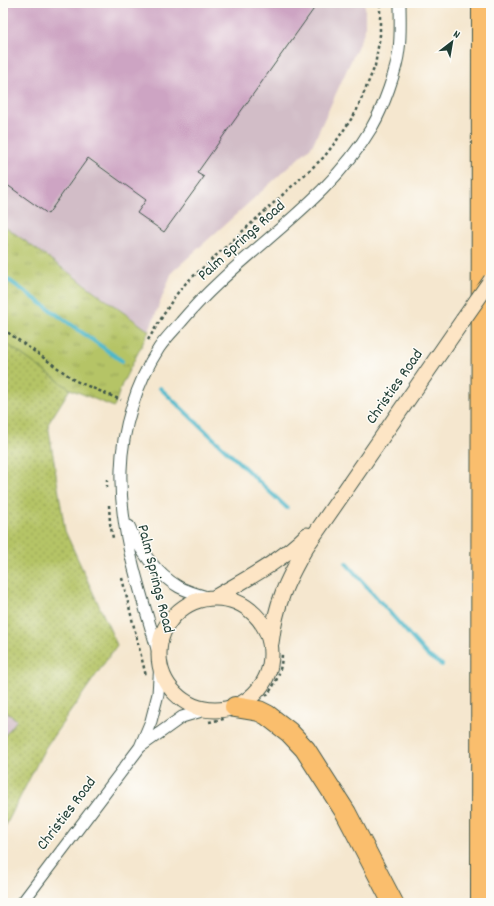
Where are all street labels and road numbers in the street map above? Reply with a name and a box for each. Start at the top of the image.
street label: Palm Springs Road [193,195,291,287]
street label: Christies Road [361,345,429,429]
street label: Palm Springs Road [130,522,180,636]
street label: Christies Road [32,772,102,856]

